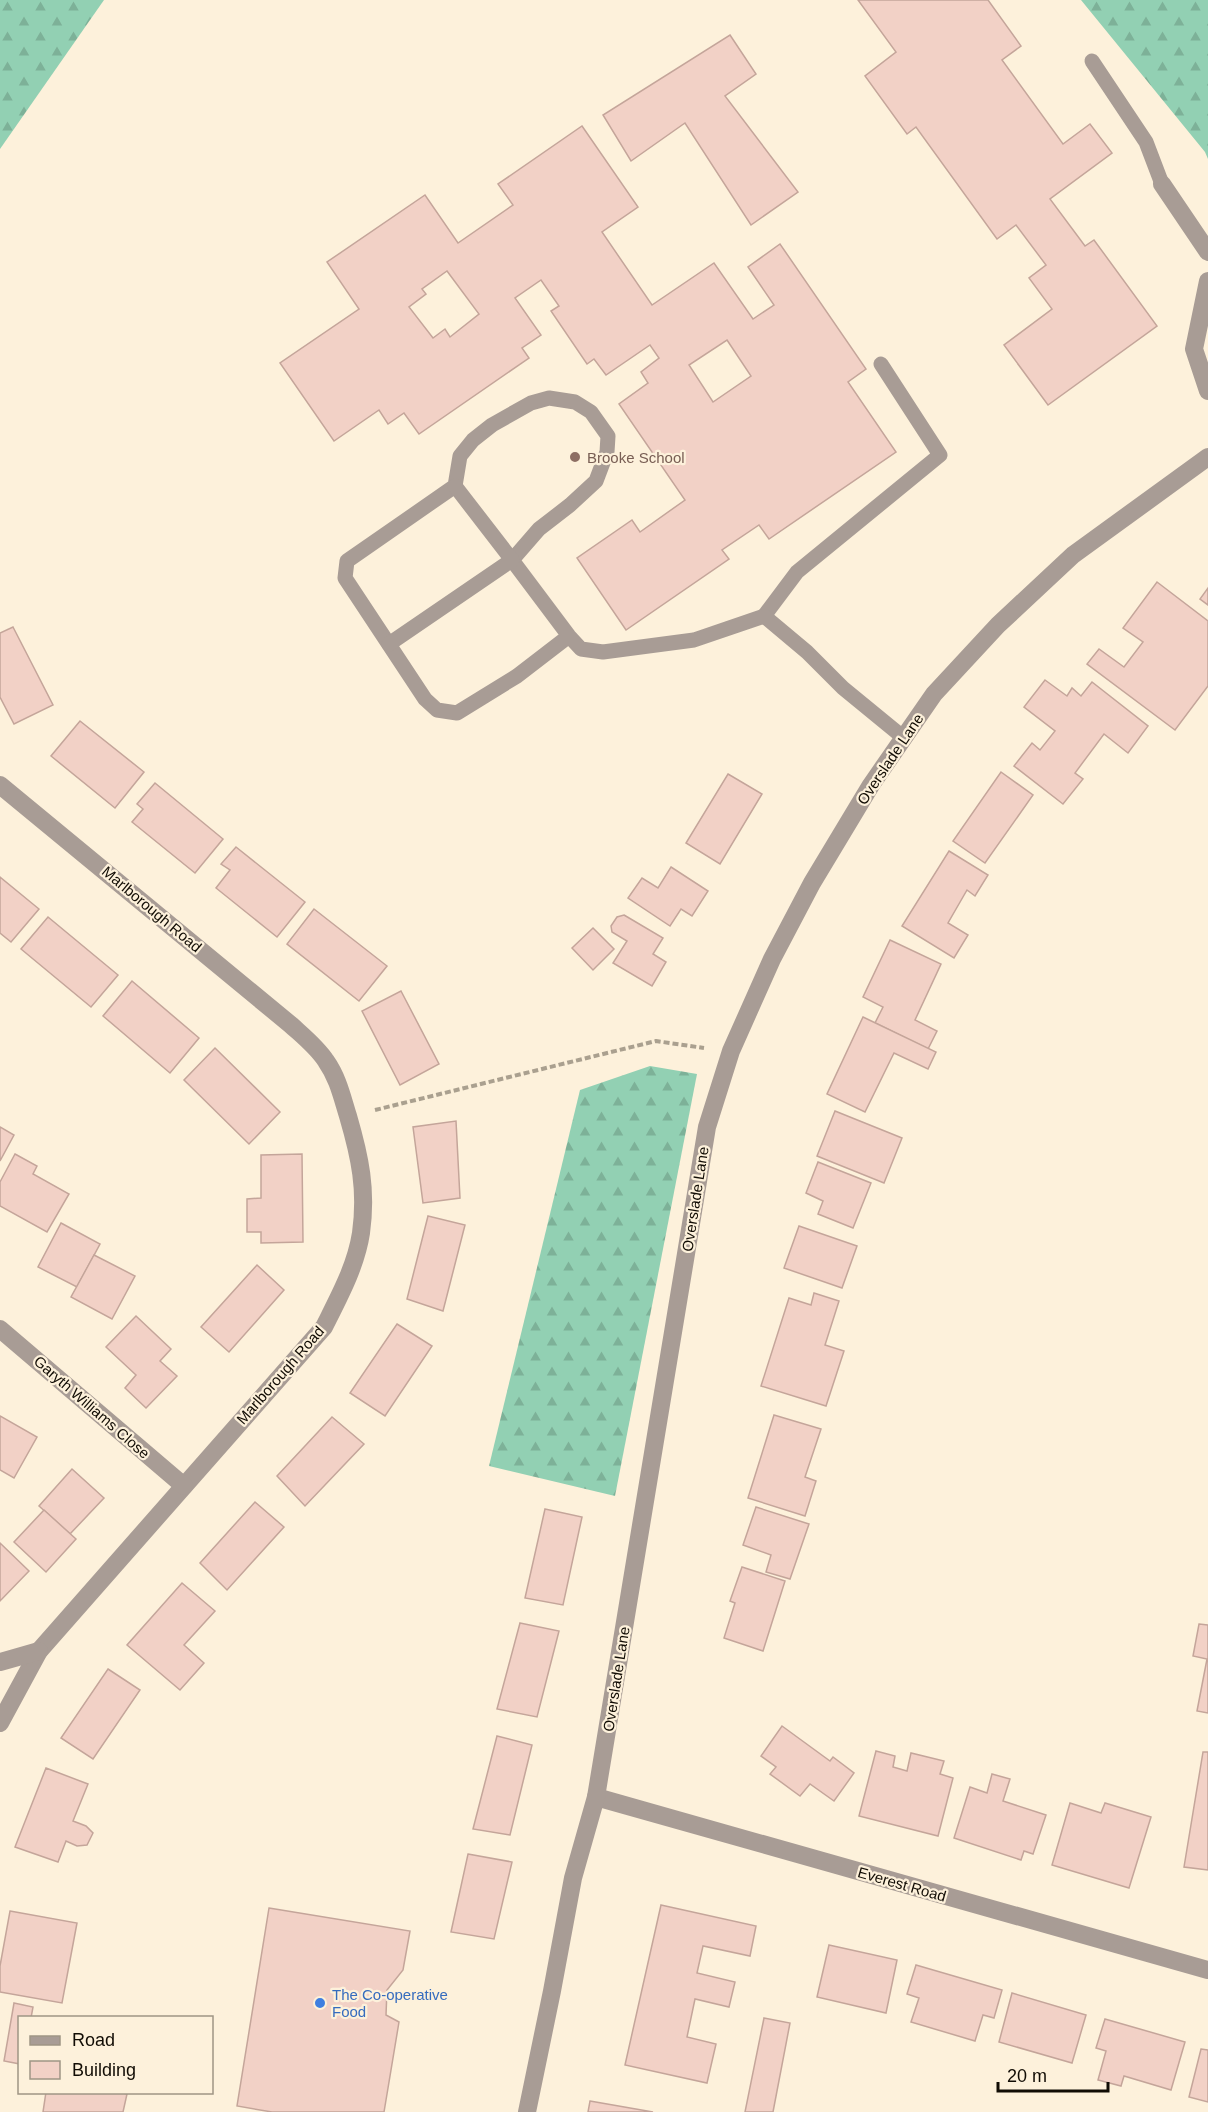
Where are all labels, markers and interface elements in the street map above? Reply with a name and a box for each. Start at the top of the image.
place label: Brooke School [587,449,685,466]
marker: Brooke School [568,450,582,464]
street label: Overslade Lane [853,710,927,808]
street label: Marlborough Road [99,863,205,955]
street label: Overslade Lane [678,1145,712,1253]
street label: Marlborough Road [233,1323,327,1427]
street label: Garyth Williams Close [31,1352,153,1462]
street label: Overslade Lane [599,1625,633,1733]
street label: Everest Road [856,1863,948,1905]
place label: The Co-operative Food [332,1986,448,2020]
marker: The Co-operative Food [313,1996,327,2010]
legend [18,2016,213,2094]
text: Road [72,2030,115,2050]
scale bar [998,2055,1108,2093]
text: Building [72,2060,136,2080]
text: 20 m [1007,2066,1047,2086]

